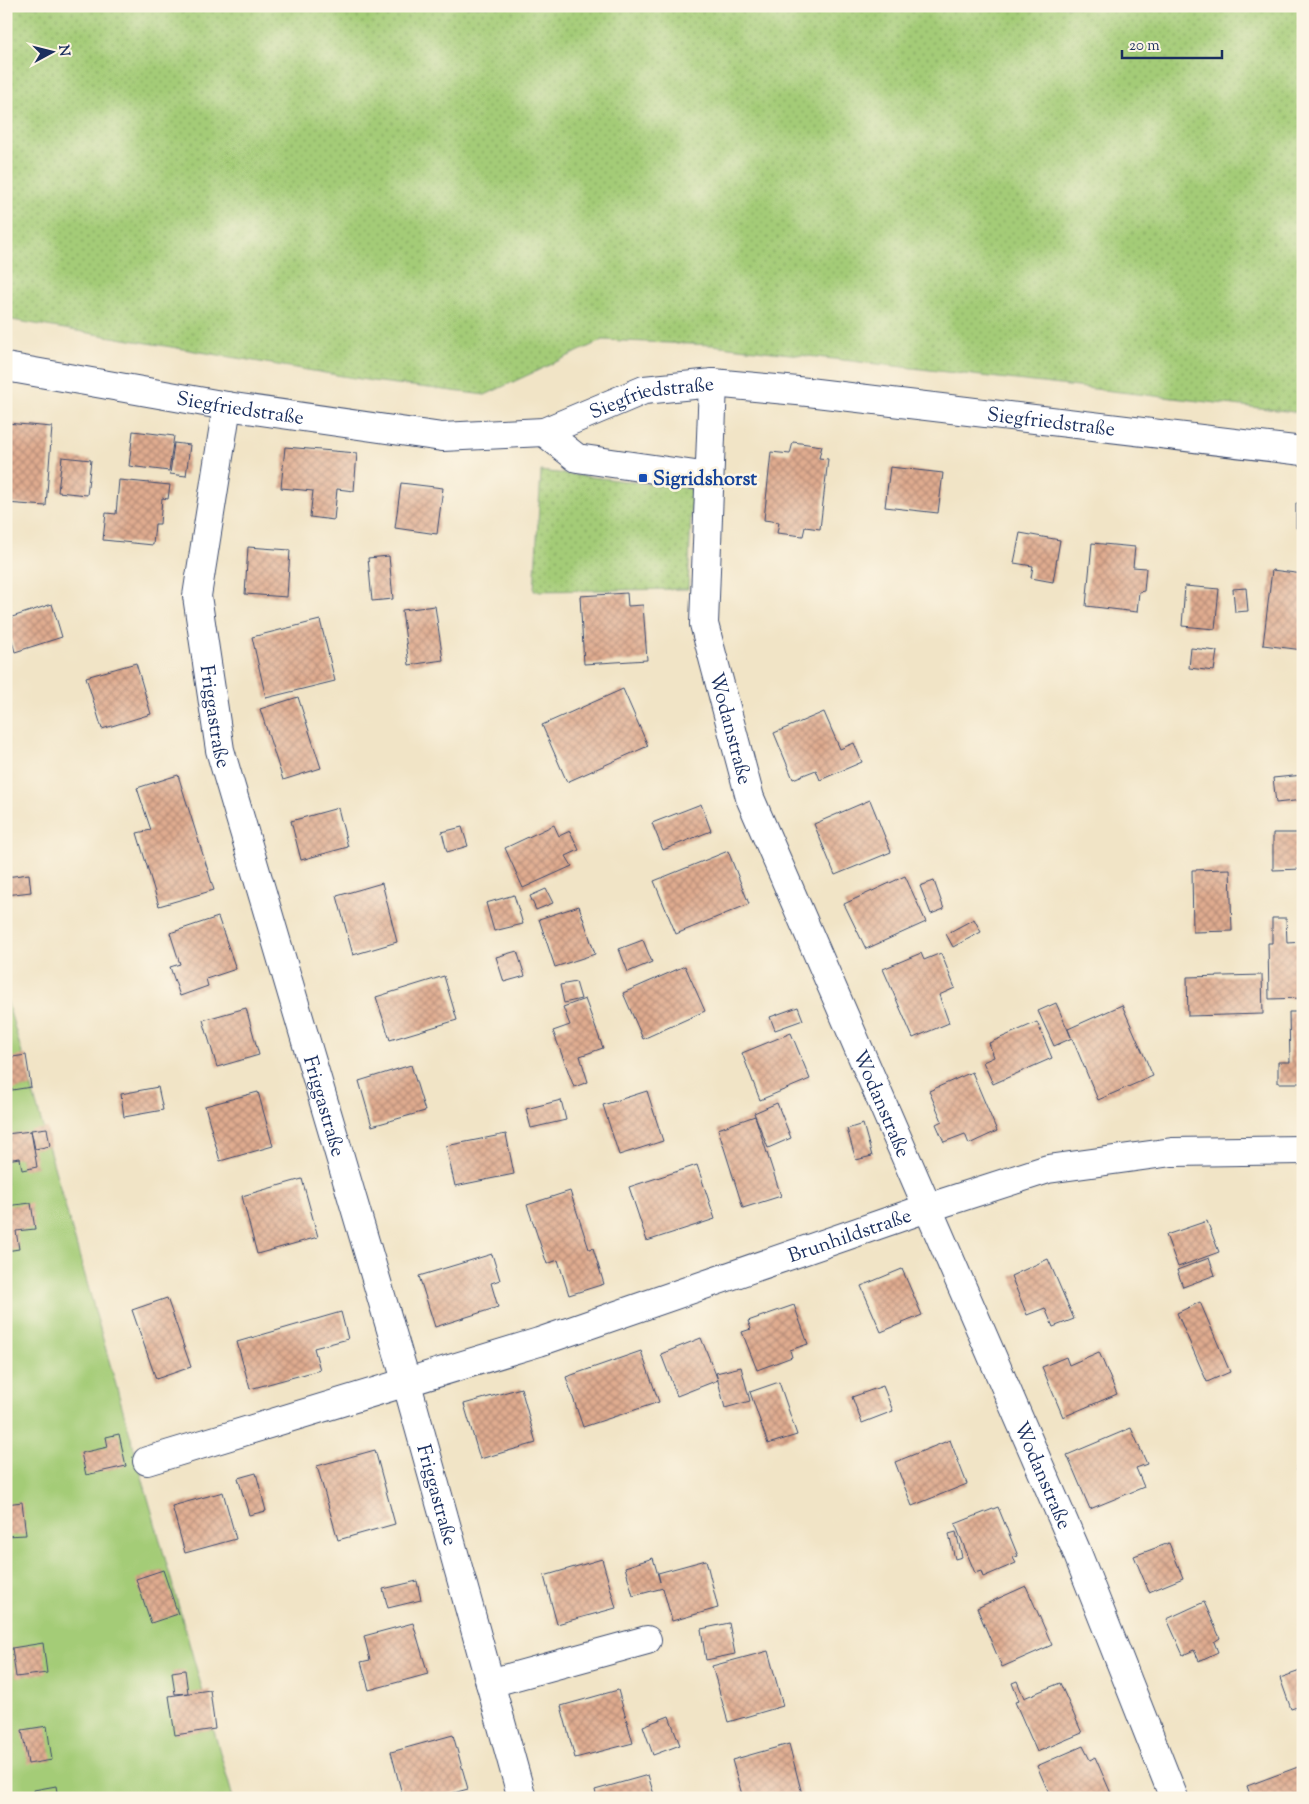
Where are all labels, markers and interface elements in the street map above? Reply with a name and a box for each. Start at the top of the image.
north arrow [28,28,78,78]
scale bar [1122,28,1222,60]
text: 20 m [1129,36,1160,57]
text: N [52,44,74,57]
street label: Siegfriedstraße [585,371,715,428]
street label: Siegfriedstraße [174,385,306,434]
street label: Siegfriedstraße [985,401,1117,445]
place label: Sigridshorst [653,466,757,495]
marker: Sigridshorst [637,472,649,484]
street label: Friggastraße [190,663,237,772]
street label: Wodanstraße [700,670,758,788]
street label: Wodanstraße [844,1046,916,1163]
street label: Friggastraße [294,1053,351,1160]
street label: Brunhildstraße [784,1202,916,1272]
street label: Wodanstraße [1005,1417,1077,1534]
street label: Friggastraße [407,1441,463,1549]

